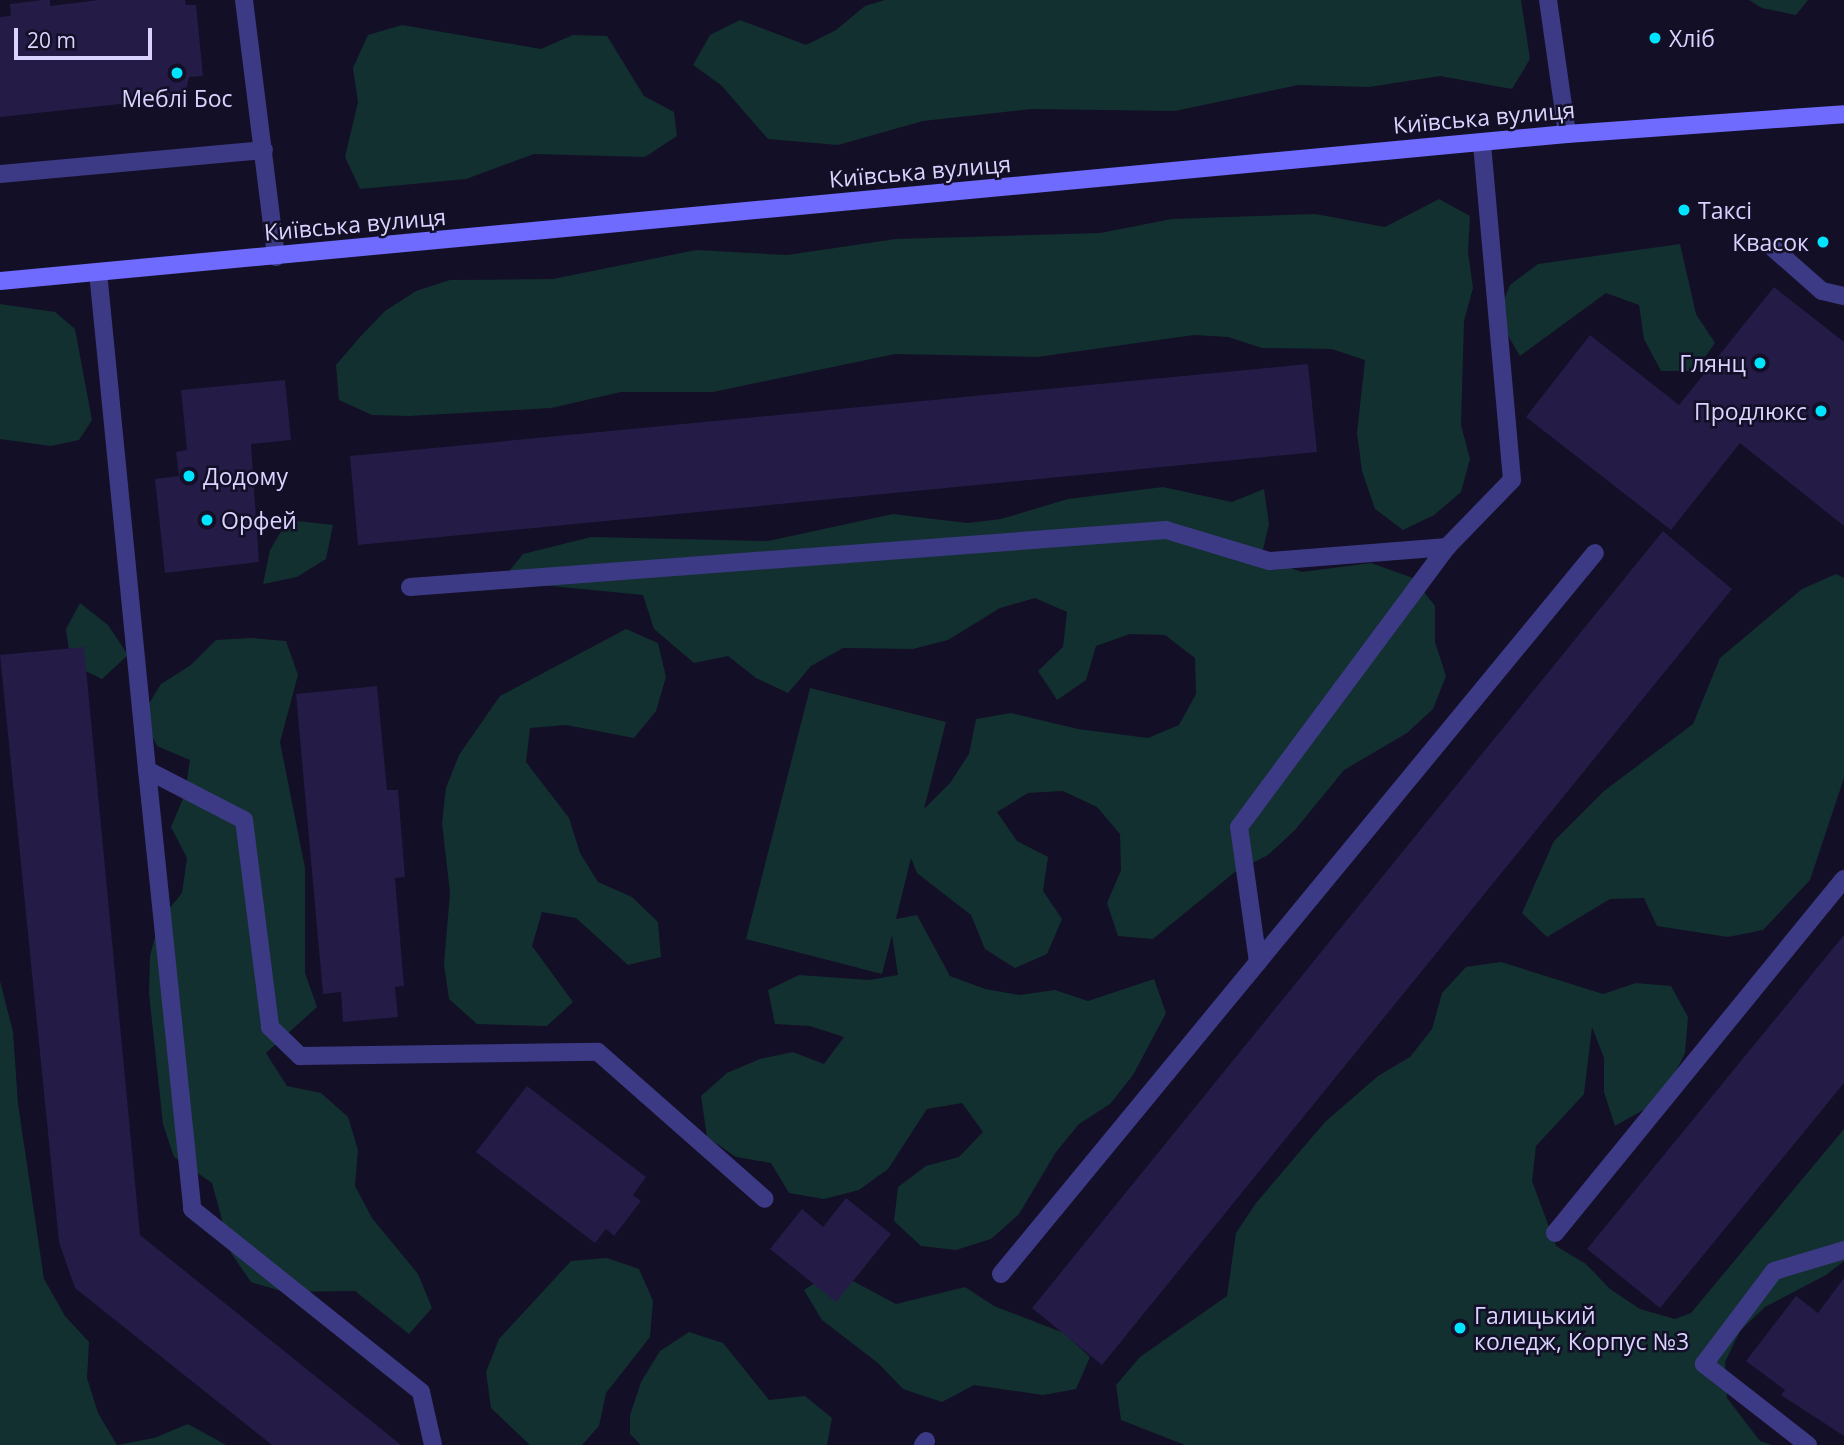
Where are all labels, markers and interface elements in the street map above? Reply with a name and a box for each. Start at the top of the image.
scale bar [18,14,156,58]
place label: Хліб [1669,24,1715,52]
text: 20 m [27,26,76,54]
marker: Хліб [1647,30,1663,46]
marker: Меблі Бос [169,65,185,81]
place label: Меблі Бос [121,84,233,112]
street label: Київська вулиця [1392,95,1576,139]
street label: Київська вулиця [828,149,1012,193]
place label: Таксі [1698,196,1752,224]
street label: Київська вулиця [263,202,447,246]
marker: Таксі [1676,202,1692,218]
place label: Квасок [1732,228,1809,256]
marker: Квасок [1815,234,1831,250]
place label: Глянц [1679,349,1746,377]
marker: Глянц [1752,355,1768,371]
place label: Продлюкс [1694,397,1807,425]
marker: Продлюкс [1813,403,1829,419]
place label: Додому [203,462,288,490]
marker: Додому [181,468,197,484]
place label: Орфей [221,506,297,534]
marker: Орфей [199,512,215,528]
place label: Галицький коледж, Корпус №3 [1474,1301,1689,1355]
marker: Галицький коледж, Корпус №3 [1452,1320,1468,1336]

